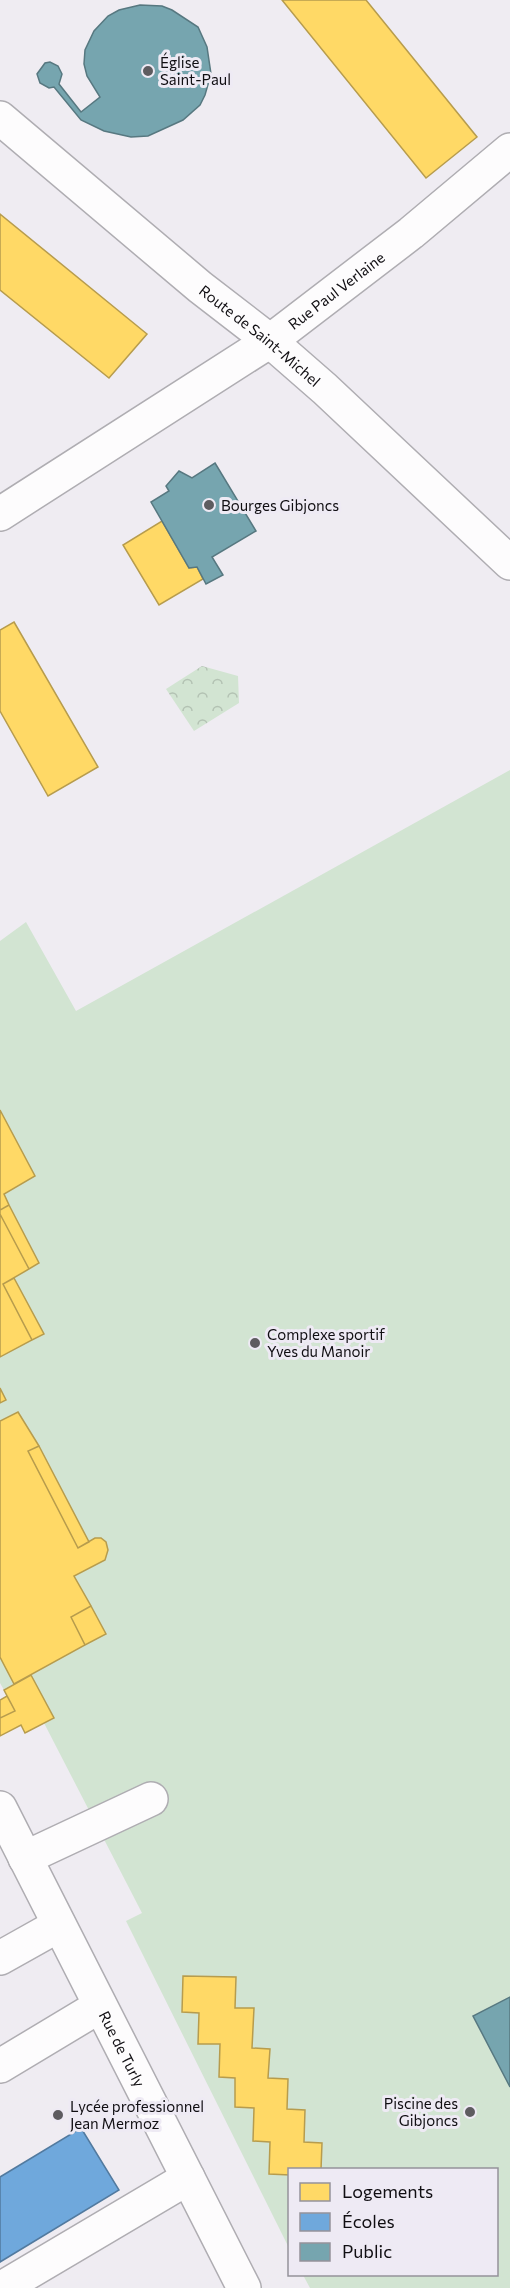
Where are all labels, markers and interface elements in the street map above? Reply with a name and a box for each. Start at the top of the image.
place label: Église Saint-Paul [160,52,231,88]
marker: Église Saint-Paul [141,64,155,78]
street label: Rue Paul Verlaine [284,248,388,333]
street label: Route de Saint-Michel [196,281,324,390]
place label: Bourges Gibjoncs [221,496,339,514]
marker: Bourges Gibjoncs [202,498,216,512]
place label: Complexe sportif Yves du Manoir [267,1325,385,1360]
marker: Complexe sportif Yves du Manoir [248,1336,262,1350]
street label: Rue de Turly [96,2008,149,2090]
place label: Piscine des Gibjoncs [384,2094,458,2129]
place label: Lycée professionnel Jean Mermoz [70,2097,204,2132]
marker: Piscine des Gibjoncs [463,2105,477,2119]
marker: Lycée professionnel Jean Mermoz [51,2108,65,2122]
legend [288,2168,498,2276]
text: Logements [342,2180,433,2202]
text: Écoles [342,2210,395,2232]
text: Public [342,2240,392,2262]

